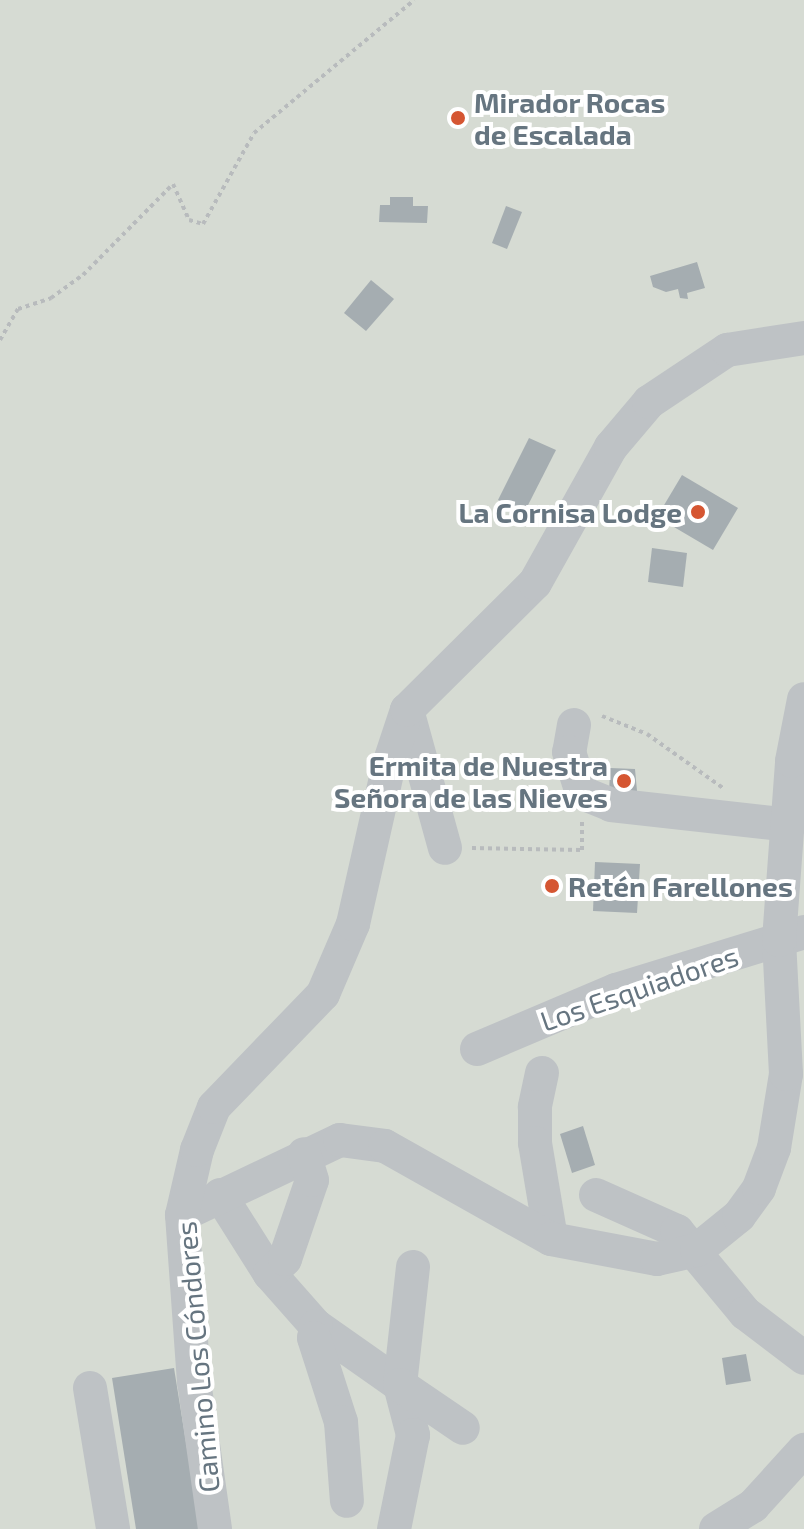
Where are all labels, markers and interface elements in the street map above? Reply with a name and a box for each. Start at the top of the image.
place label: Mirador Rocas de Escalada [474,85,666,151]
marker: Mirador Rocas de Escalada [449,109,467,127]
place label: La Cornisa Lodge [458,495,682,529]
marker: La Cornisa Lodge [689,503,707,521]
place label: Ermita de Nuestra Señora de las Nieves [334,748,608,814]
marker: Ermita de Nuestra Señora de las Nieves [615,772,633,790]
place label: Retén Farellones [568,869,793,903]
marker: Retén Farellones [543,877,561,895]
street label: Los Esquiadores [536,938,742,1038]
street label: Camino Los Cóndores [168,1220,226,1494]

